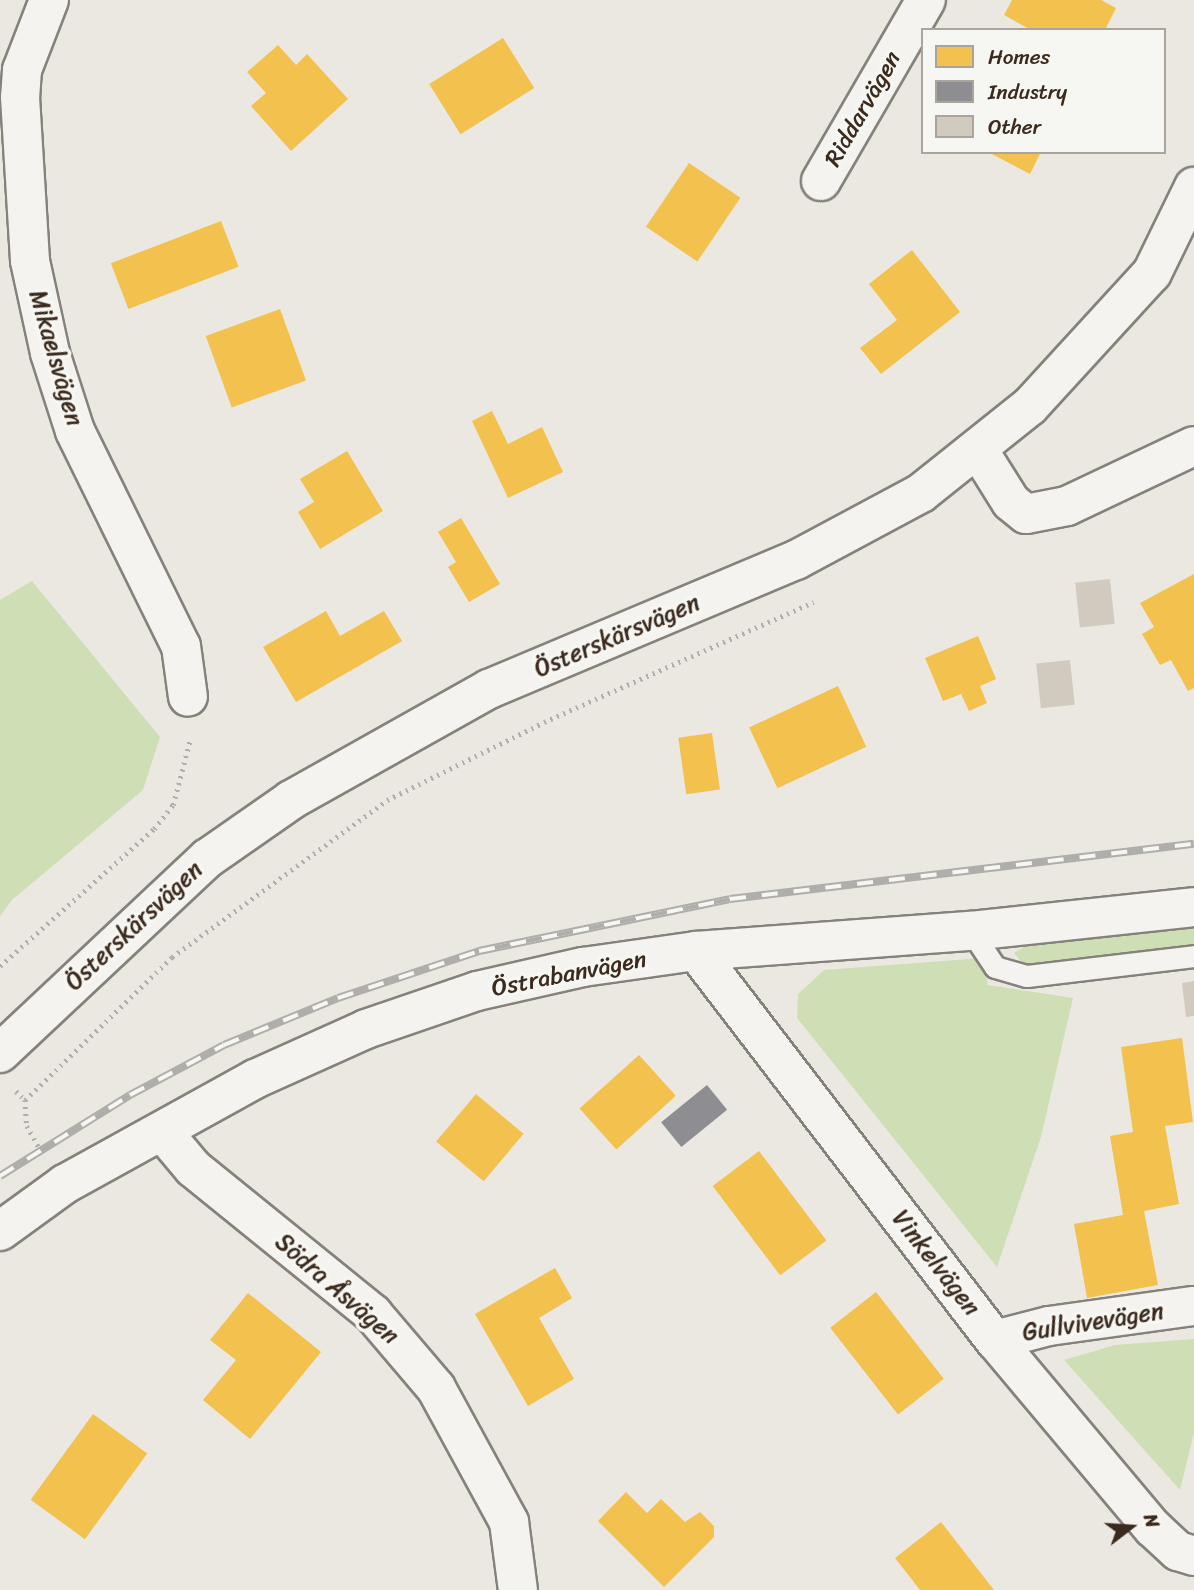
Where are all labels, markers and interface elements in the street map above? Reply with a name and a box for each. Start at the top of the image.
legend [921,28,1166,154]
text: Homes [988,38,1050,76]
street label: Riddarvägen [818,46,908,172]
text: Industry [988,73,1067,111]
text: Other [988,108,1041,146]
street label: Mikaelsvägen [23,287,89,429]
street label: Österskärsvägen [530,588,704,684]
street label: Österskärsvägen [60,855,208,997]
street label: Östrabanvägen [489,945,649,1003]
street label: Vinkelvägen [886,1205,986,1321]
street label: Södra Åsvägen [269,1227,405,1351]
street label: Gullvivevägen [1020,1297,1166,1347]
north arrow [1096,1492,1166,1562]
text: N [1134,1510,1169,1532]

